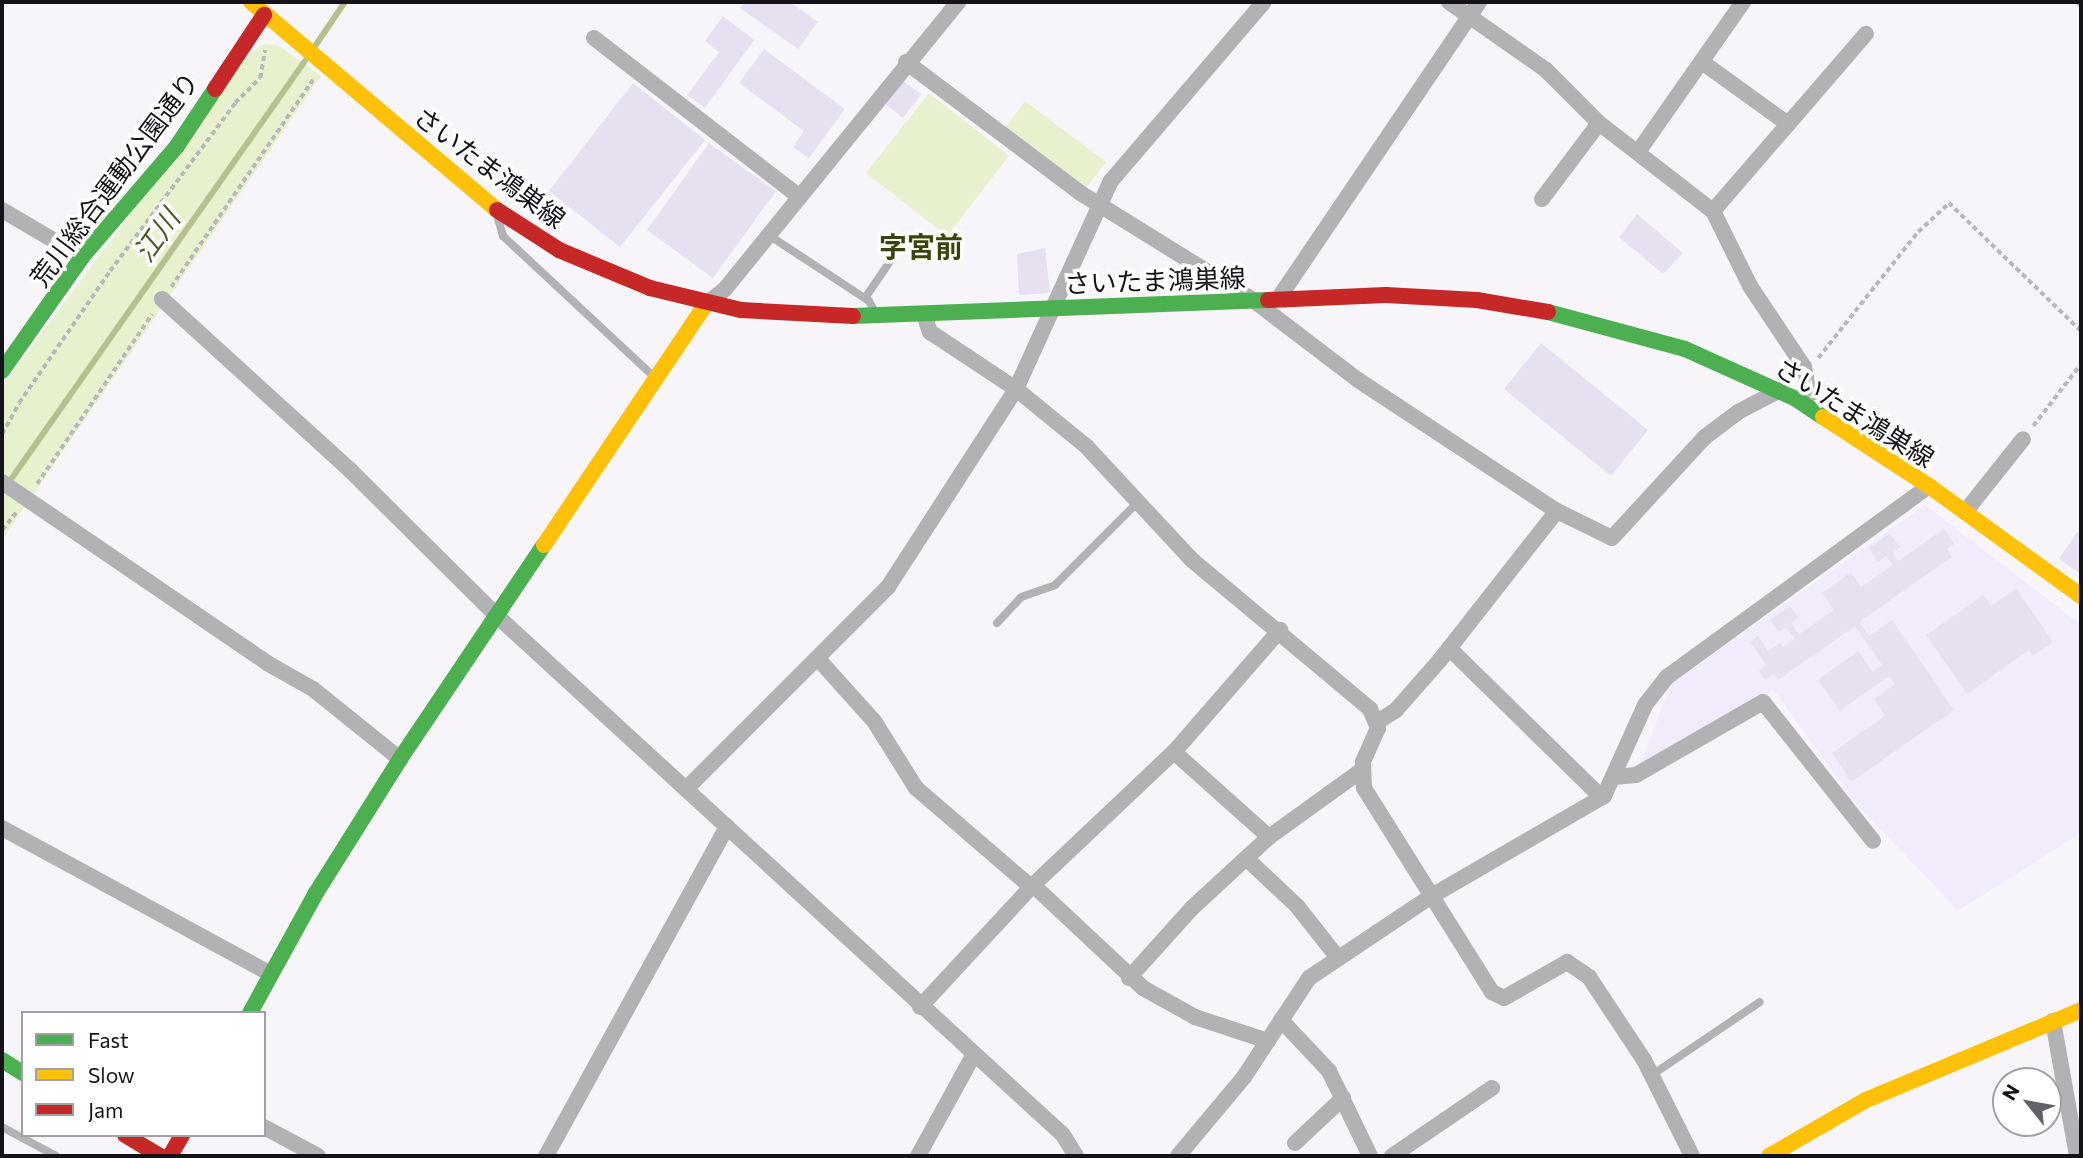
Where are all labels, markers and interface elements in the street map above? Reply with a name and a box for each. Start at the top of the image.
street label: 荒川総合運動公園通り [23,66,205,292]
street label: さいたま鴻巣線 [408,100,572,234]
water label: 江川 [126,202,186,268]
district label: 字宮前 [879,229,963,263]
street label: さいたま鴻巣線 [1064,261,1246,299]
street label: さいたま鴻巣線 [1770,351,1940,473]
legend [21,1011,266,1137]
text: Fast [88,1027,129,1052]
text: Slow [88,1062,135,1087]
north arrow [1992,1067,2062,1137]
text: N [1997,1080,2024,1104]
text: Jam [88,1097,123,1122]

